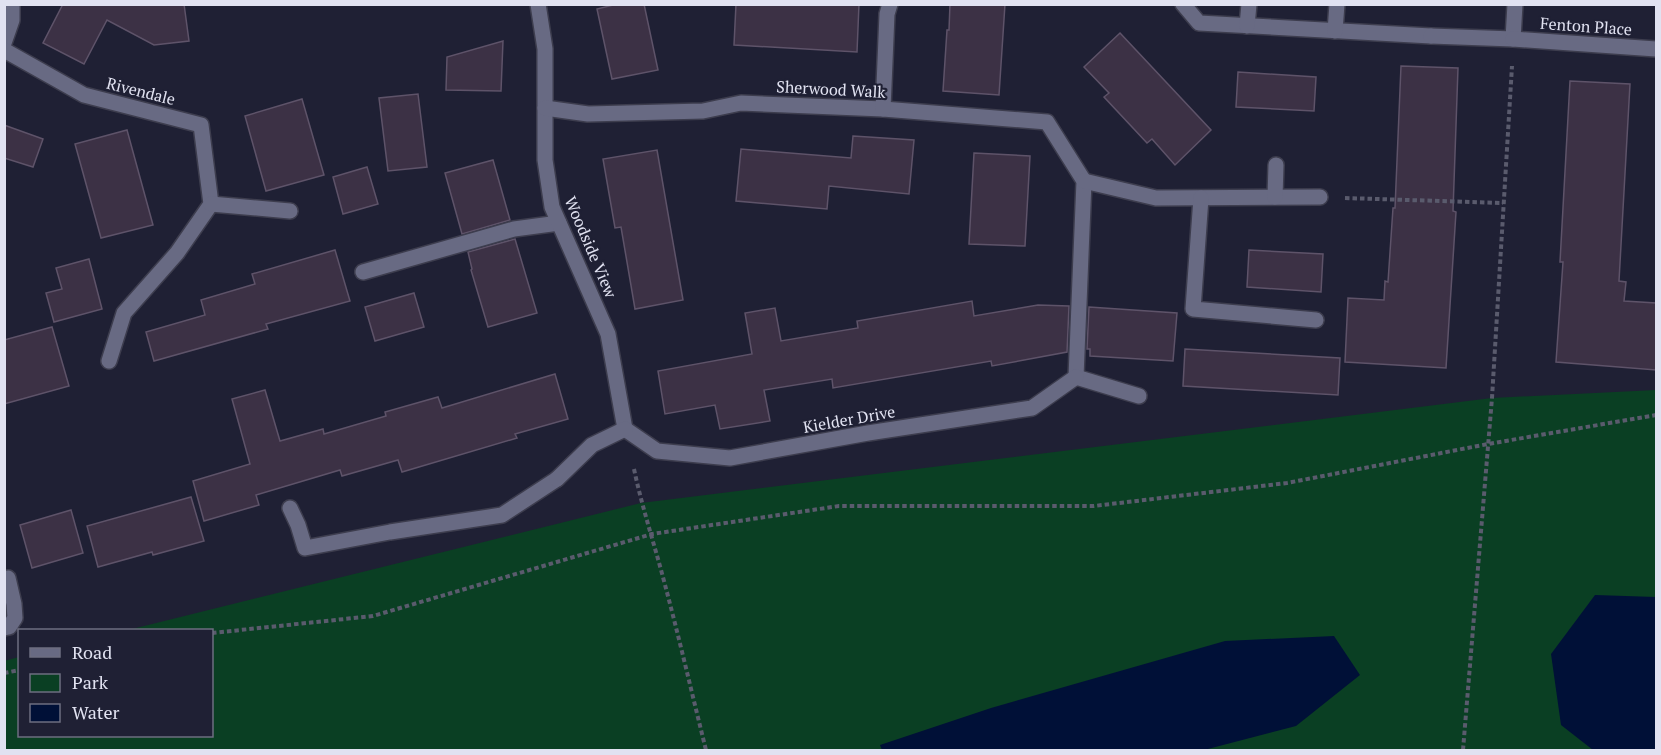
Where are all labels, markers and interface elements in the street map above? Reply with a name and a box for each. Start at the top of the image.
street label: Fenton Place [1539,12,1633,40]
street label: Rivendale [104,72,178,110]
street label: Sherwood Walk [776,75,887,103]
street label: Woodside View [560,193,622,301]
street label: Kielder Drive [801,400,897,438]
legend [18,629,213,737]
text: Road [72,640,112,664]
text: Park [72,670,109,694]
text: Water [72,700,119,724]

